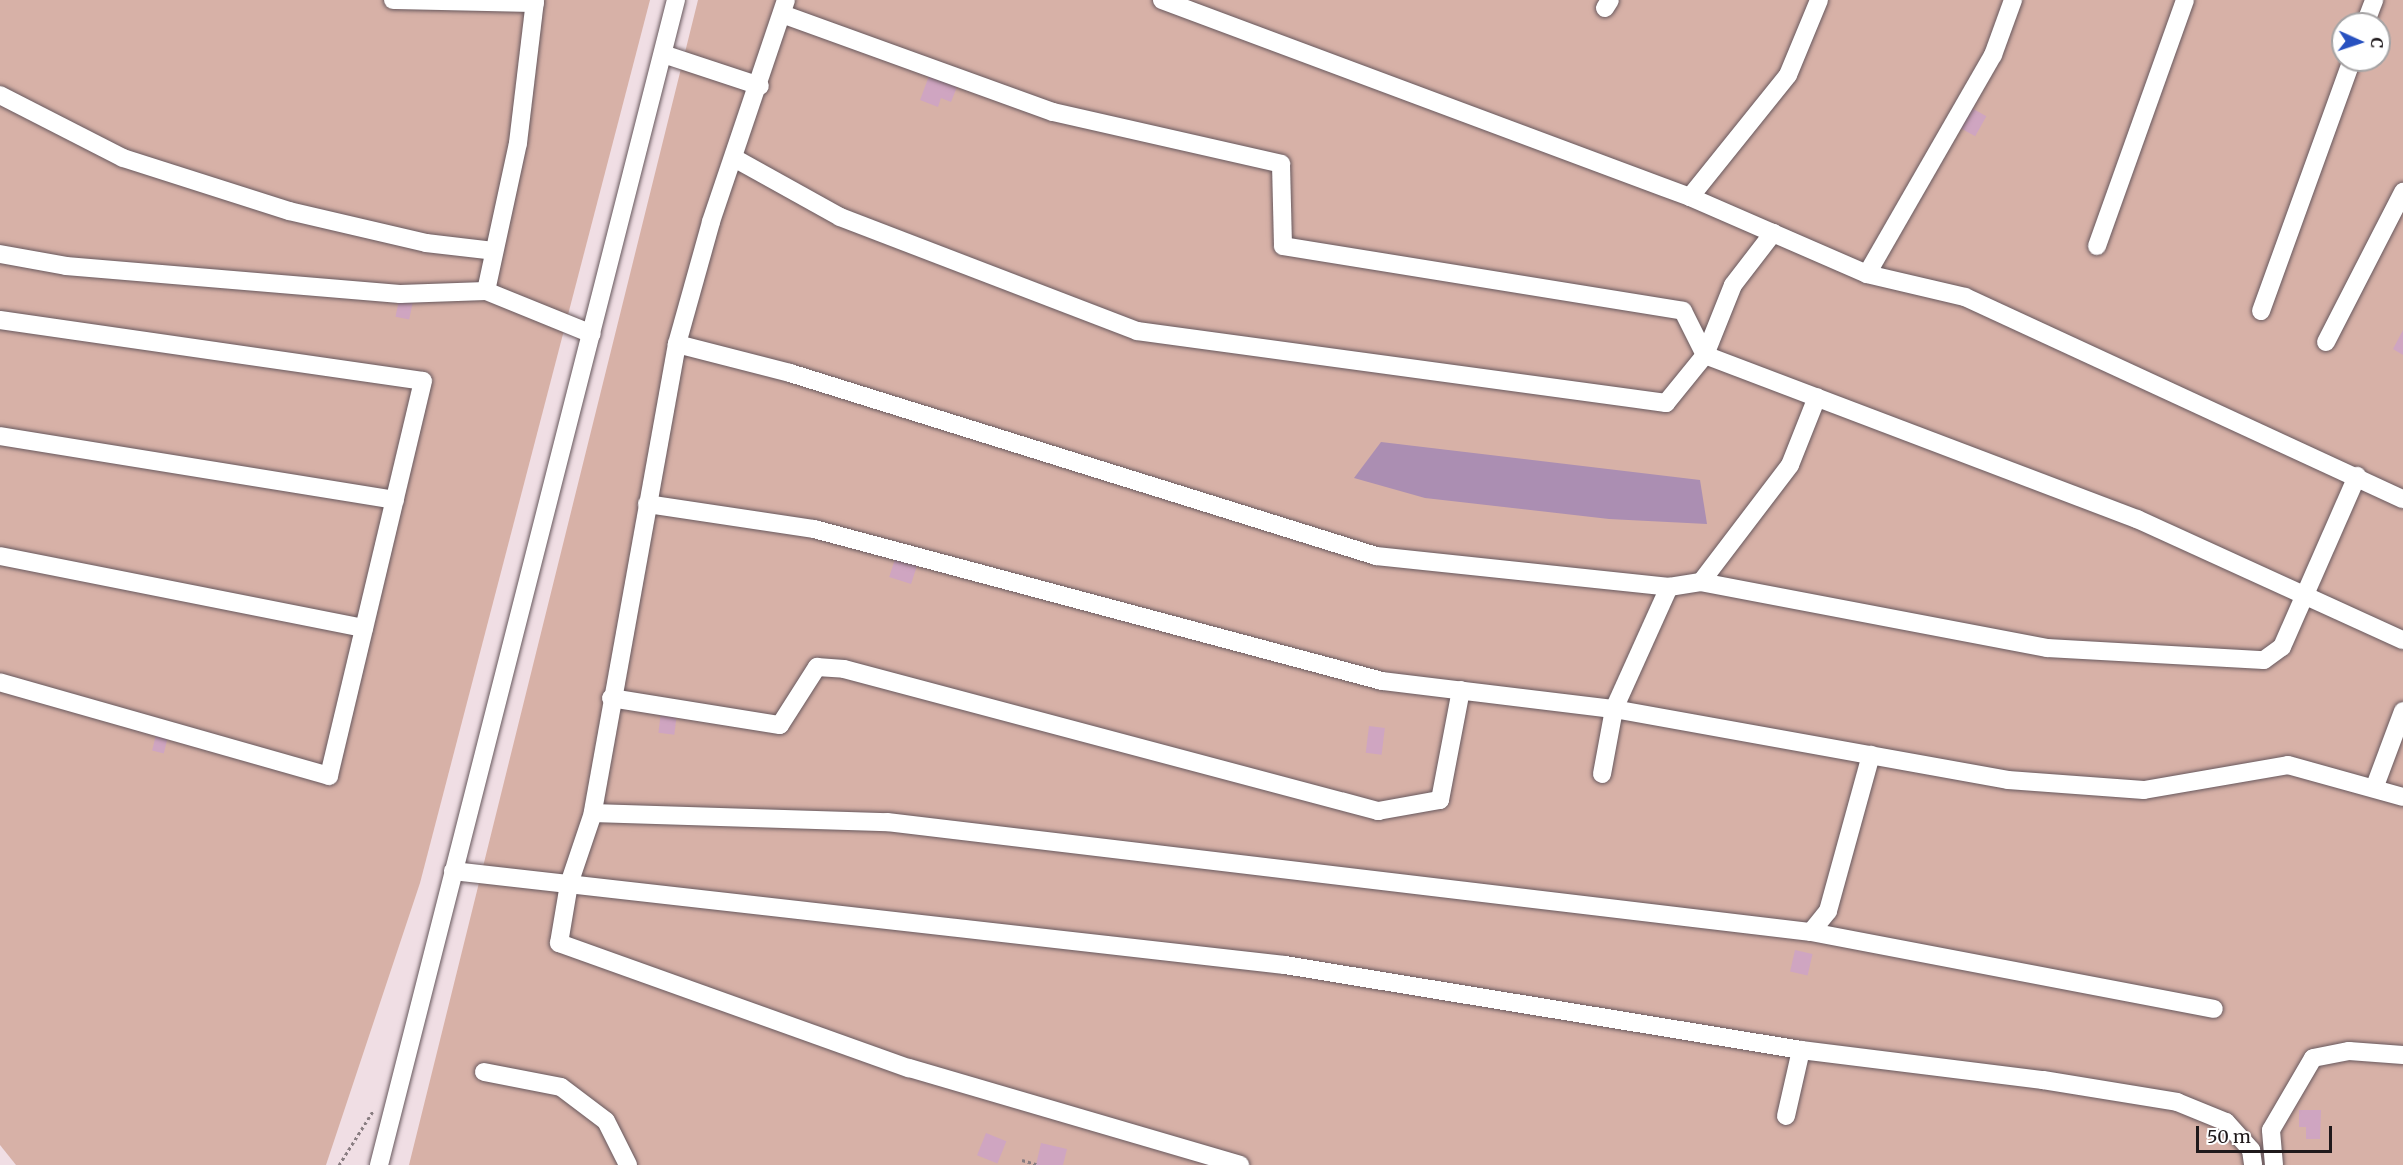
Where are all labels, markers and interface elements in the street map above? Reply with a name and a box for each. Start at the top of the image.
north arrow [2331,12,2391,72]
text: С [2367,37,2387,49]
scale bar [2199,1114,2336,1152]
text: 50 m [2207,1125,2251,1148]

